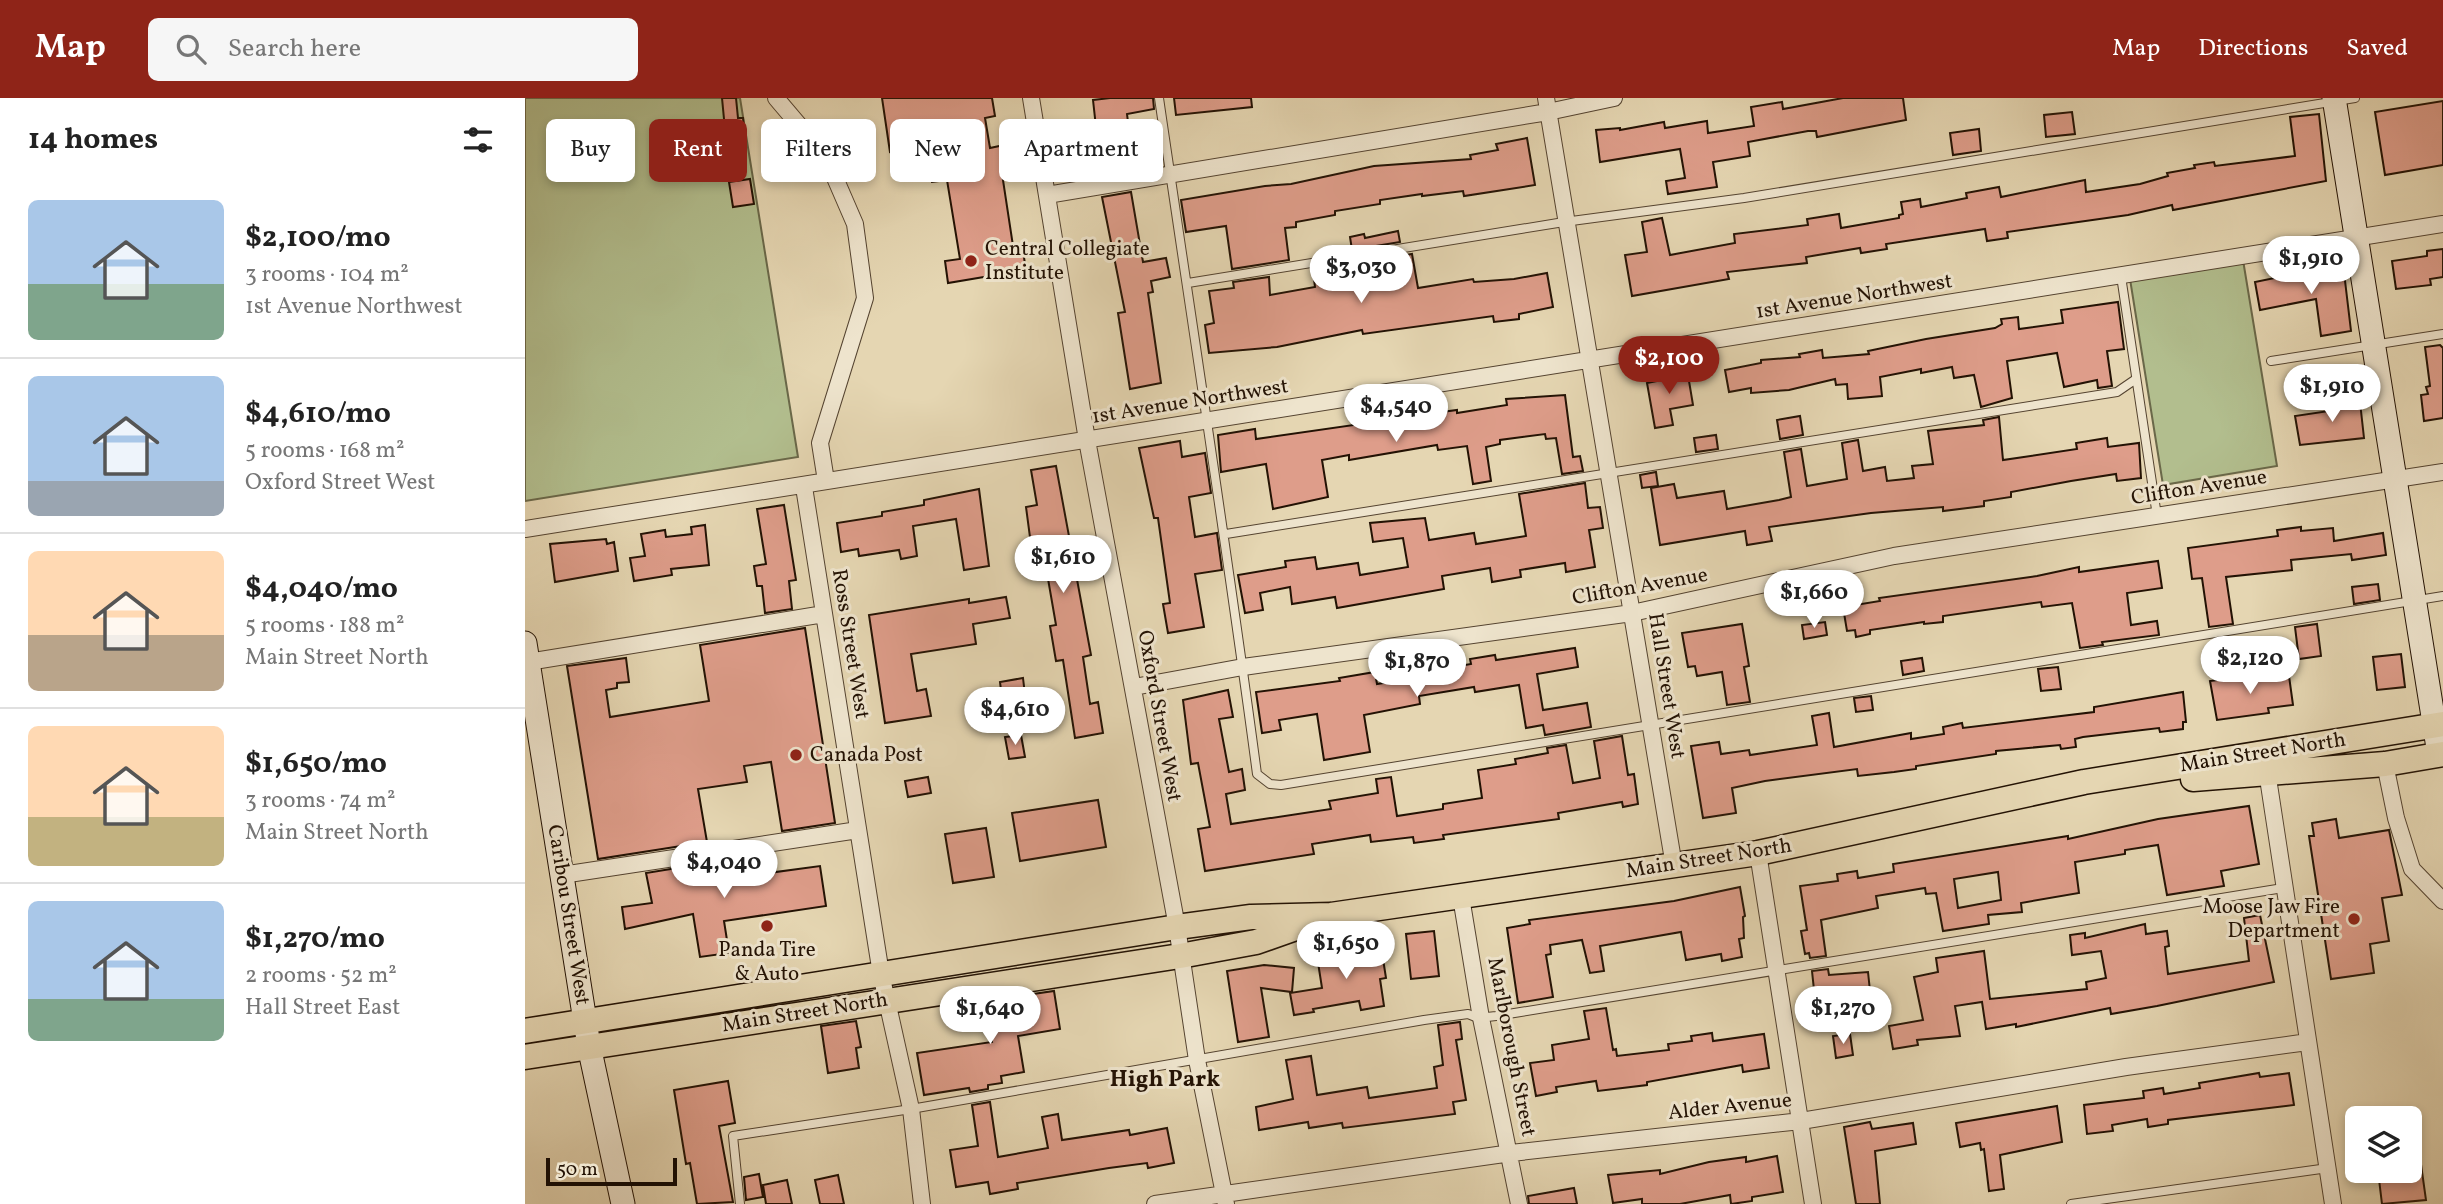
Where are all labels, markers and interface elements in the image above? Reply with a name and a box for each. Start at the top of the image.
search box [148,18,638,81]
text: Map [35,26,106,72]
icon: search [172,30,210,68]
text: Search here [228,31,361,67]
text: Map [2112,32,2160,66]
text: Directions [2198,32,2308,66]
text: Saved [2346,32,2408,66]
text: 14 homes [28,119,158,161]
chip: Buy [546,119,635,182]
chip: Rent [649,119,747,182]
chip: Filters [761,119,876,182]
chip: New [890,119,985,182]
chip: Apartment [999,119,1163,182]
icon: filters [459,121,497,159]
text: $2,100/mo [245,217,391,259]
icon: home [84,228,168,312]
place label: Central Collegiate Institute [985,235,1150,288]
pin: $1,910 [2254,236,2368,296]
text: $1,910 [2279,243,2343,275]
pin: $3,030 [1304,246,1418,305]
text: $3,030 [1326,252,1396,284]
marker: Central Collegiate Institute [963,253,979,269]
text: 3 rooms · 104 m² [245,259,409,291]
street label: 1st Avenue Northwest [1754,267,1954,327]
text: 1st Avenue Northwest [245,291,462,323]
pin: $2,100 [1612,336,1726,396]
text: $2,100 [1634,343,1704,375]
pin: $1,910 [2275,364,2389,424]
text: $1,910 [2300,371,2364,403]
street label: 1st Avenue Northwest [1090,372,1290,432]
pin: $4,540 [1339,384,1453,444]
text: $4,540 [1360,391,1432,423]
text: $4,610/mo [245,393,391,435]
icon: home [84,404,168,488]
text: 5 rooms · 168 m² [245,435,404,467]
street label: Clifton Avenue [2129,463,2269,513]
text: Oxford Street West [245,467,435,499]
pin: $1,610 [1006,536,1120,595]
text: $1,610 [1031,542,1095,574]
street label: Clifton Avenue [1570,561,1710,613]
street label: Ross Street West [824,567,876,721]
text: $4,040/mo [245,568,398,610]
pin: $1,660 [1757,570,1871,630]
text: $1,660 [1780,577,1848,609]
icon: home [84,579,168,663]
text: 5 rooms · 188 m² [245,610,404,642]
street label: Hall Street West [1640,611,1692,761]
street label: Oxford Street West [1130,628,1188,804]
pin: $2,120 [2193,636,2307,696]
pin: $1,870 [1360,640,1474,699]
text: Main Street North [245,642,429,674]
text: $2,120 [2217,643,2283,675]
text: $1,870 [1384,646,1450,678]
pin: $4,610 [958,688,1072,747]
text: $4,610 [980,694,1050,726]
street label: Main Street North [2178,726,2348,780]
place label: Canada Post [810,741,923,770]
text: $1,650/mo [245,743,387,785]
marker: Canada Post [788,747,804,763]
icon: home [84,754,168,838]
text: 3 rooms · 74 m² [245,785,395,817]
text: Main Street North [245,817,429,849]
street label: Caribou Street West [539,823,597,1007]
street label: Main Street North [1624,832,1794,886]
pin: $4,040 [667,840,781,900]
text: $4,040 [687,847,761,879]
place label: Moose Jaw Fire Department [2203,893,2340,946]
marker: Moose Jaw Fire Department [2346,911,2362,927]
text: $1,270/mo [245,918,385,960]
marker: Panda Tire & Auto [759,918,775,934]
pin: $1,650 [1289,922,1403,981]
text: $1,650 [1313,928,1379,960]
icon: home [84,929,168,1013]
place label: Panda Tire & Auto [718,936,816,989]
street label: Marlborough Street [1479,955,1543,1139]
text: 2 rooms · 52 m² [245,960,397,992]
street label: Main Street North [720,986,890,1040]
pin: $1,640 [933,986,1047,1046]
pin: $1,270 [1786,986,1900,1046]
text: Hall Street East [245,992,400,1024]
text: $1,640 [956,993,1024,1025]
text: $1,270 [1811,993,1875,1025]
district label: High Park [1110,1064,1220,1096]
street label: Alder Avenue [1667,1086,1793,1128]
map controls [2345,1106,2422,1183]
button: layers [2345,1106,2422,1183]
scale bar [546,1155,677,1187]
text: 50 m [557,1157,598,1183]

